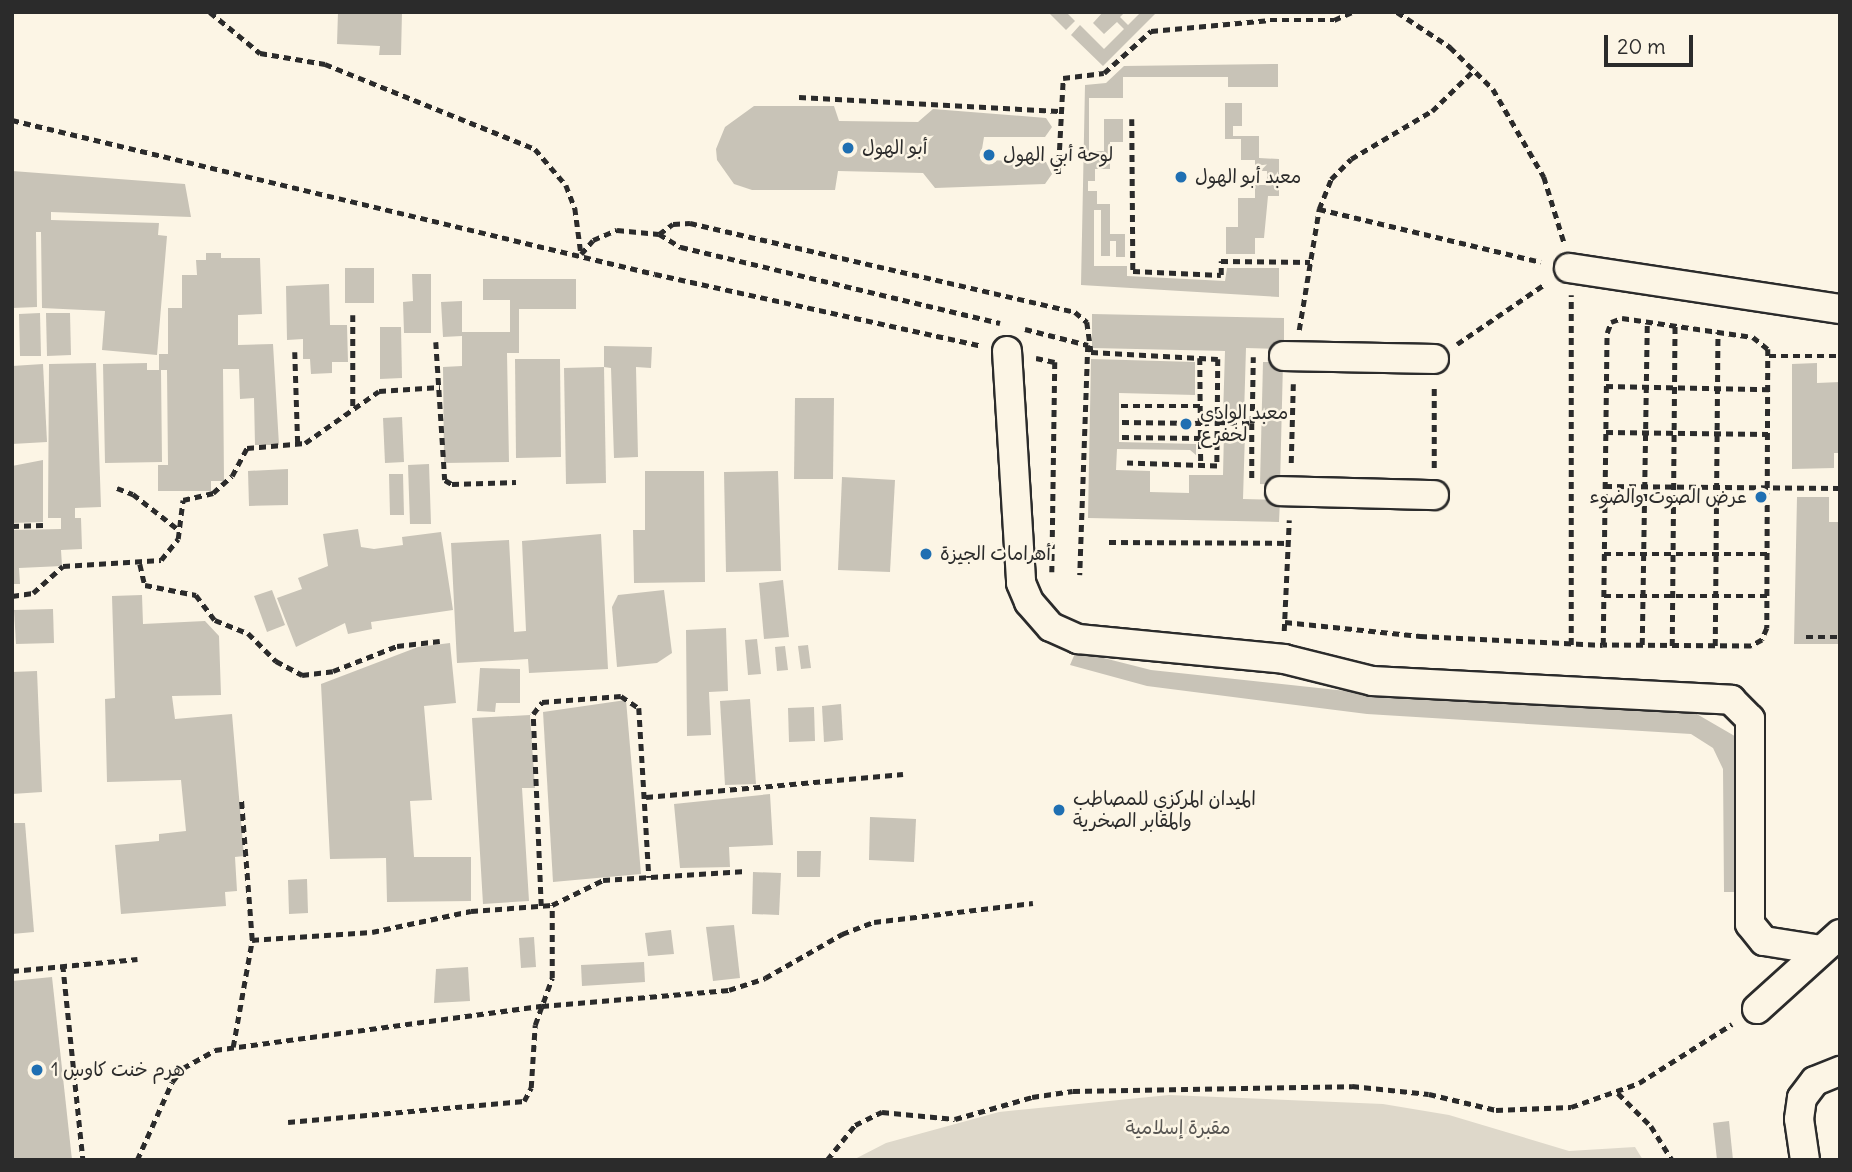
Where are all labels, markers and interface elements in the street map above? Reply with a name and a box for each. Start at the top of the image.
scale bar [1607,21,1696,65]
text: 20 m [1617,33,1666,60]
place label: أبو الهول [862,137,927,159]
marker: أبو الهول [840,140,856,156]
place label: لوحة أبي الهول [1003,144,1113,166]
marker: لوحة أبي الهول [981,147,997,163]
place label: معبد أبو الهول [1195,166,1301,188]
marker: معبد أبو الهول [1173,169,1189,185]
place label: معبد الوادي لخفرع [1200,402,1288,446]
marker: معبد الوادي لخفرع [1178,416,1194,432]
place label: عرض الصوت والضوء [1590,486,1747,508]
marker: عرض الصوت والضوء [1753,489,1769,505]
place label: أهرامات الجيزة [940,543,1051,565]
marker: أهرامات الجيزة [918,546,934,562]
place label: الميدان المركزي للمصاطب والمقابر الصخرية [1073,788,1256,832]
marker: الميدان المركزي للمصاطب والمقابر الصخرية [1051,802,1067,818]
place label: هرم خنت كاوس 1 [51,1059,185,1081]
marker: هرم خنت كاوس 1 [29,1062,45,1078]
park label: مقبرة إسلامية [1125,1117,1231,1139]

